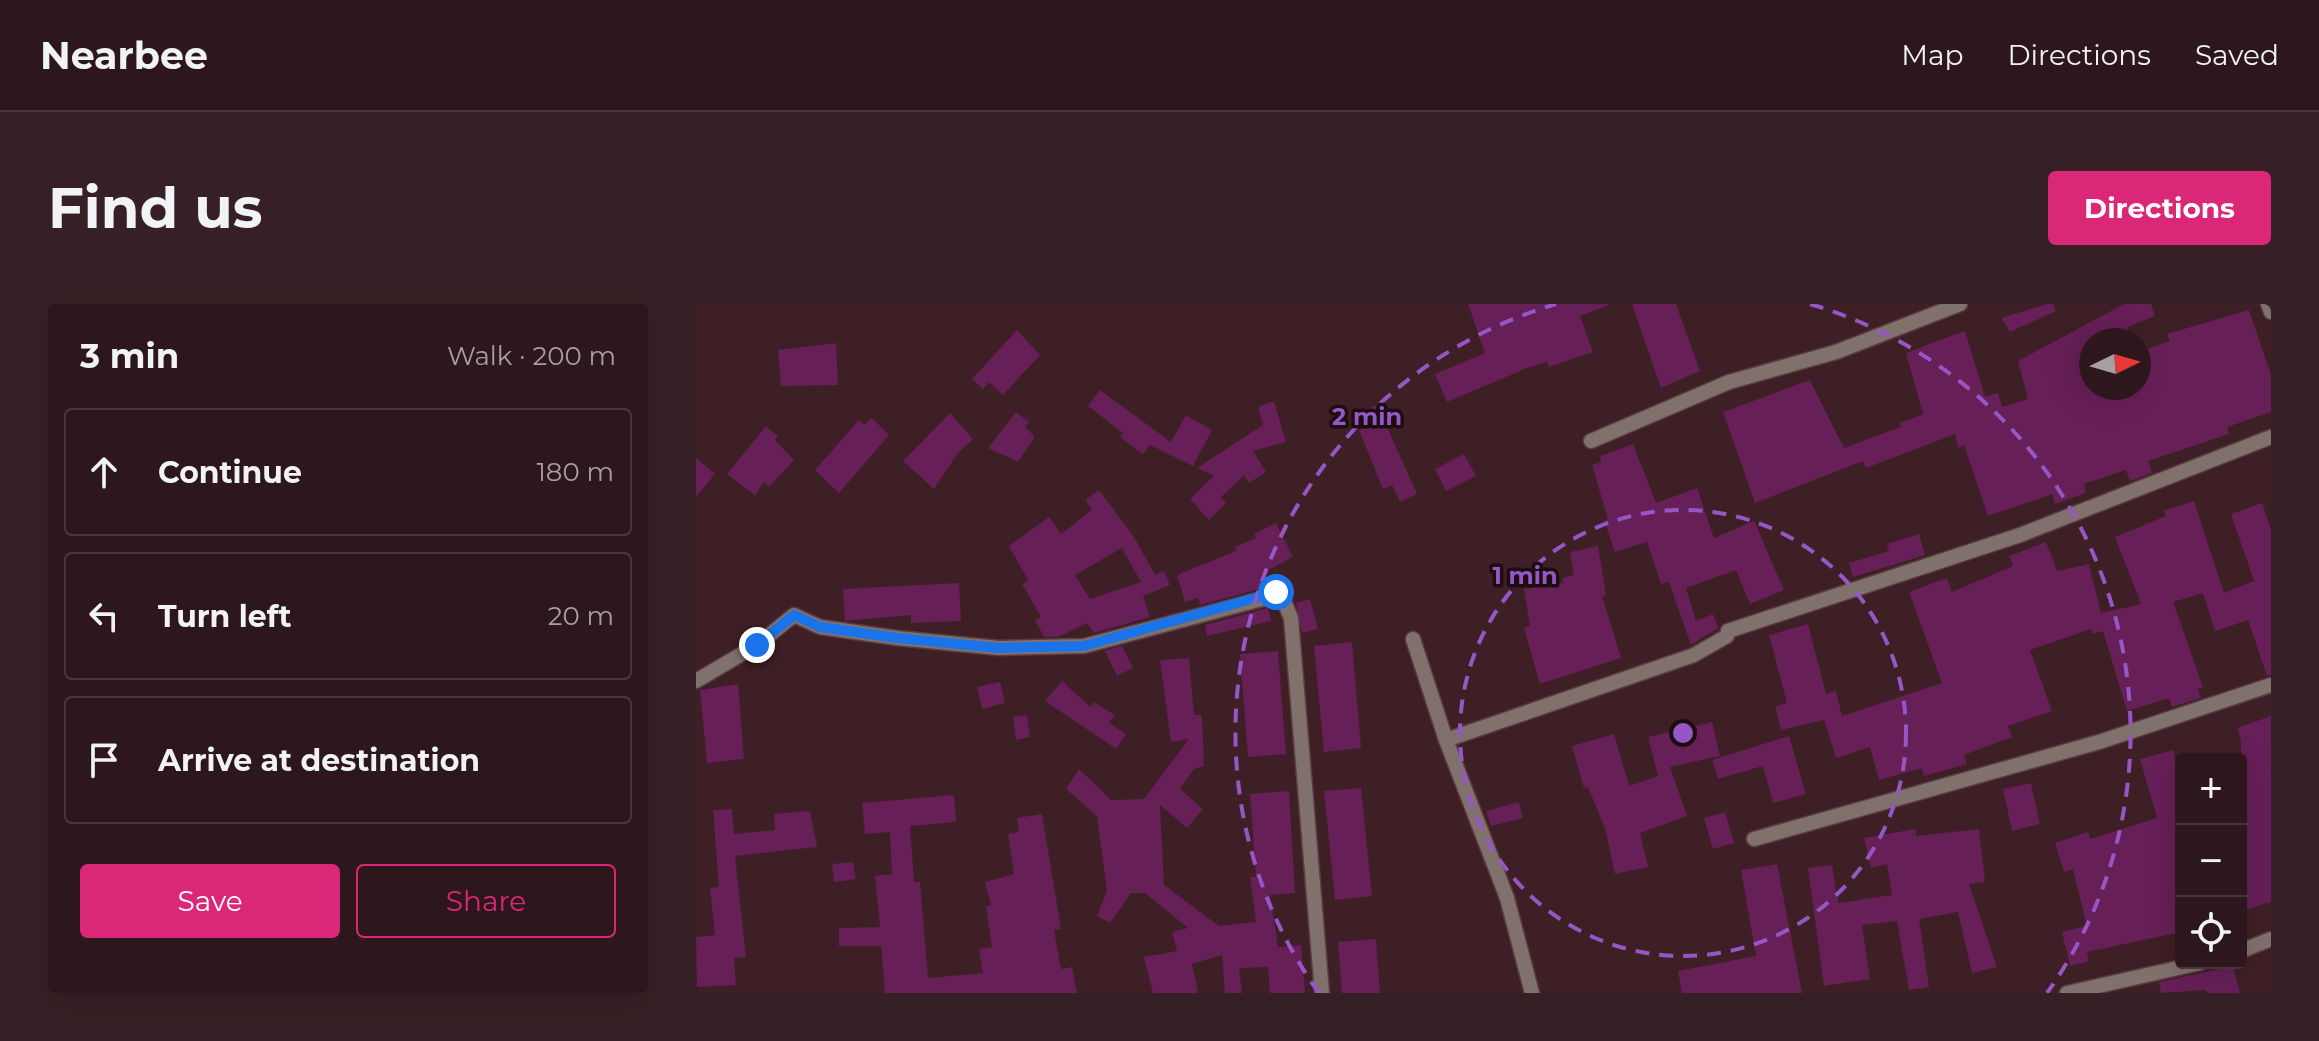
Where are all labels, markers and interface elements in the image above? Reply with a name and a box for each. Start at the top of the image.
text: Nearbee [40,32,208,79]
text: Map [1901,38,1963,72]
text: Directions [2007,38,2151,72]
text: Saved [2195,38,2279,72]
button: Directions [2048,171,2271,245]
text: Find us [48,174,262,242]
north arrow [2079,328,2151,400]
text: 3 min [80,335,179,377]
text: Walk · 200 m [447,340,616,372]
text: 2 min [1332,402,1402,431]
icon: ahead [82,450,126,494]
text: Continue [158,454,302,491]
text: 180 m [536,456,614,488]
text: 1 min [1492,561,1558,590]
route start [1258,574,1294,610]
icon: left [82,594,126,638]
text: Turn left [158,598,291,635]
text: 20 m [548,600,614,632]
route end [739,627,775,663]
centre of rings [1669,719,1697,747]
icon: arrive [82,738,126,782]
text: Arrive at destination [158,742,480,779]
map controls [2175,753,2247,969]
button: + [2175,753,2247,825]
button: − [2175,825,2247,897]
button: Save [80,864,340,938]
button: Share [356,864,616,938]
button: locate [2175,897,2247,969]

